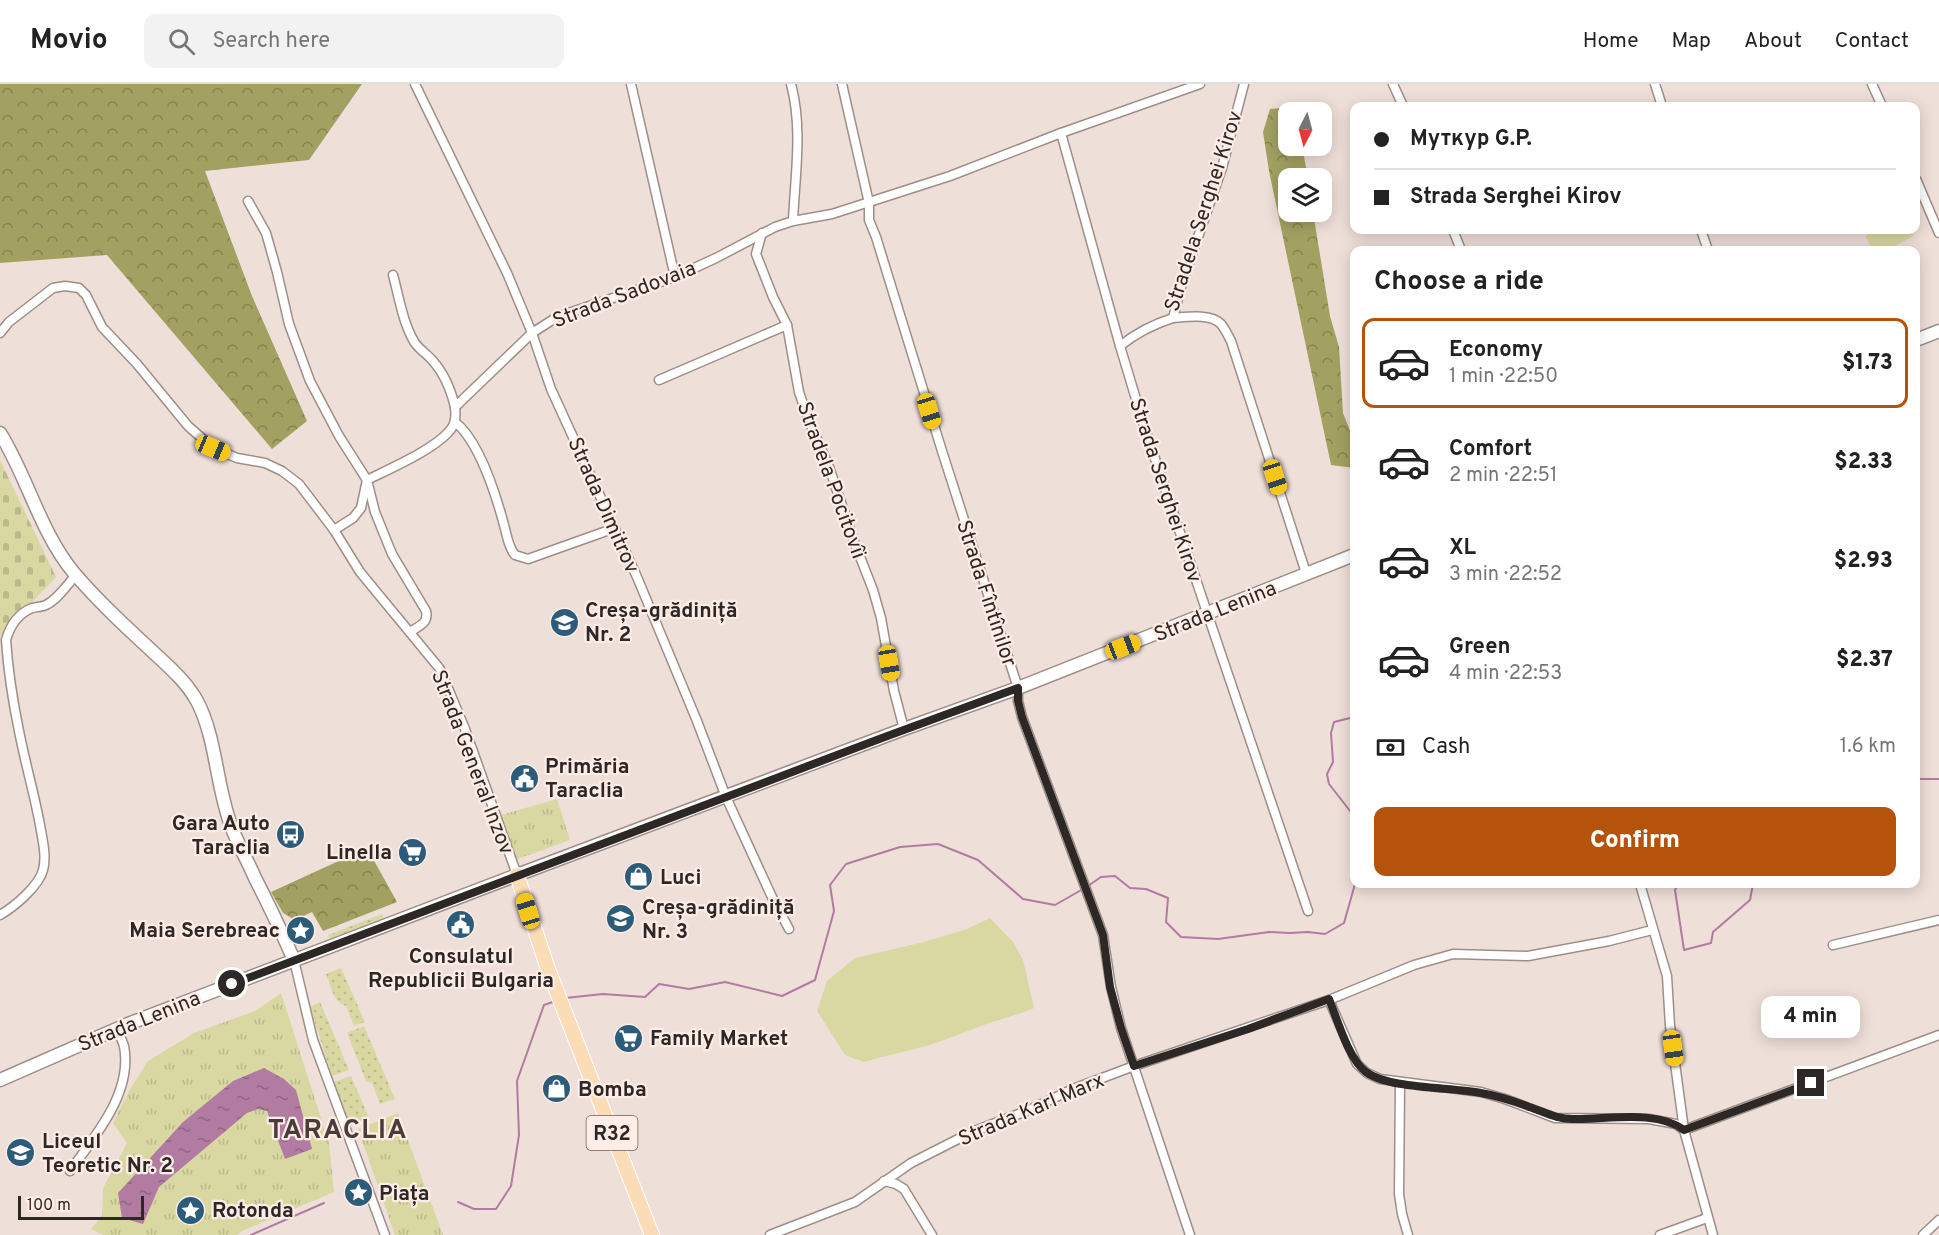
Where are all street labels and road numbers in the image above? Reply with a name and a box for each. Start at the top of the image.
street label: Stradela Serghei Kirov [1159,108,1250,315]
street label: Strada Sadovaia [549,256,700,335]
street label: Strada Serghei Kirov [1122,395,1207,586]
street label: Stradela Pocitovîi [790,398,872,563]
street label: Strada Dimitrov [561,433,645,578]
street label: Strada Fîntînilor [949,517,1022,670]
street label: Strada Lenina [1150,576,1281,649]
street label: Strada General Inzov [424,666,519,859]
street label: Strada Lenina [74,986,205,1059]
street label: Strada Karl Marx [954,1067,1109,1153]
road number: R32 [586,1116,638,1150]

